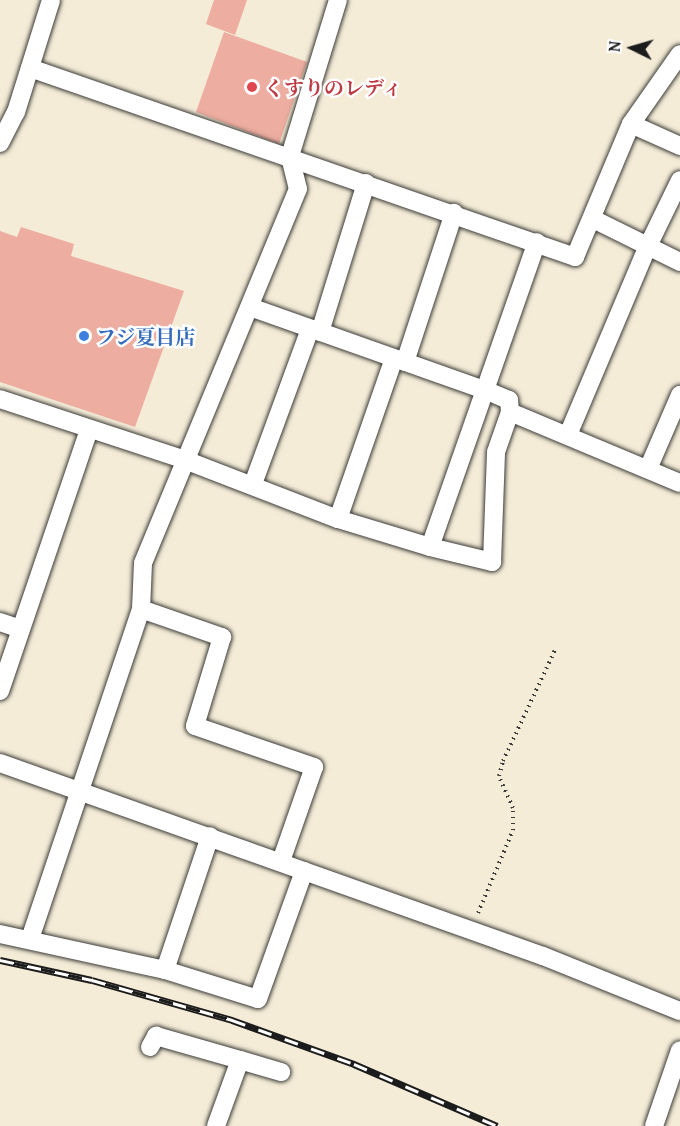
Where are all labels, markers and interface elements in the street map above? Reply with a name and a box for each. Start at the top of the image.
north arrow [602,18,662,78]
text: N [602,40,626,53]
place label: くすりのレディ [264,75,404,99]
marker: くすりのレディ [245,80,259,94]
place label: フジ夏目店 [96,324,196,348]
marker: フジ夏目店 [77,329,91,343]

